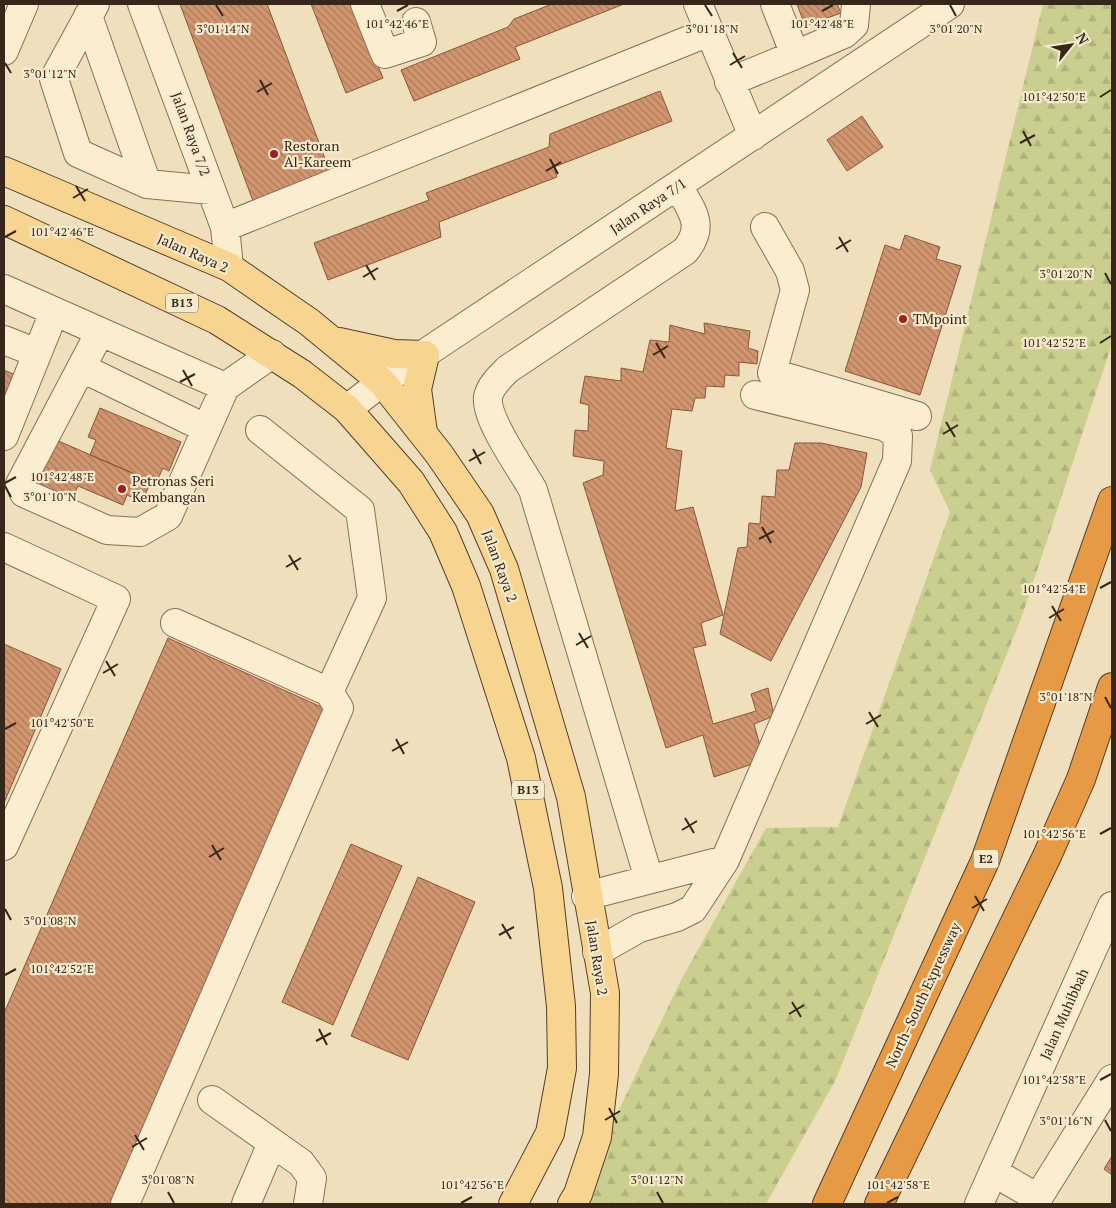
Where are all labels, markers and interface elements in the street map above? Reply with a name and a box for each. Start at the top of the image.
text: 101°42'46"E [365,16,429,31]
text: 101°42'48"E [790,16,854,31]
north arrow [1046,20,1096,70]
text: 3°01'14"N [196,21,250,36]
text: 3°01'18"N [685,21,739,36]
text: 3°01'20"N [929,21,983,36]
text: N [1072,29,1094,48]
text: 3°01'12"N [23,66,77,81]
street label: Jalan Raya 7/2 [167,89,215,178]
text: 101°42'50"E [1022,89,1086,104]
place label: Restoran Al-Kareem [284,136,351,171]
marker: Restoran Al-Kareem [268,148,280,160]
street label: Jalan Raya 7/1 [606,173,690,238]
text: 101°42'46"E [30,224,94,239]
street label: Jalan Raya 2 [155,228,232,277]
text: 3°01'20"N [1039,266,1093,281]
road number: B13 [166,294,198,312]
place label: TMpoint [913,309,968,328]
marker: TMpoint [897,313,909,325]
text: 101°42'52"E [1022,335,1086,350]
text: 101°42'48"E [30,469,94,484]
place label: Petronas Seri Kembangan [132,471,214,506]
marker: Petronas Seri Kembangan [116,483,128,495]
text: 3°01'10"N [23,489,77,504]
street label: Jalan Raya 2 [479,527,522,605]
text: 101°42'54"E [1022,581,1086,596]
text: 3°01'18"N [1039,689,1093,704]
text: 101°42'50"E [30,715,94,730]
road number: B13 [512,780,544,800]
text: 101°42'56"E [1022,826,1086,841]
road number: E2 [974,850,998,869]
text: 3°01'08"N [23,913,77,928]
street label: North–South Expressway [881,918,965,1070]
street label: Jalan Raya 2 [582,919,613,997]
text: 101°42'52"E [30,961,94,976]
street label: Jalan Muhibbah [1035,965,1092,1062]
text: 101°42'58"E [1022,1072,1086,1087]
text: 3°01'16"N [1039,1113,1093,1128]
text: 3°01'08"N [141,1172,195,1187]
text: 3°01'12"N [630,1172,684,1187]
text: 101°42'56"E [440,1177,504,1192]
text: 101°42'58"E [866,1177,930,1192]

